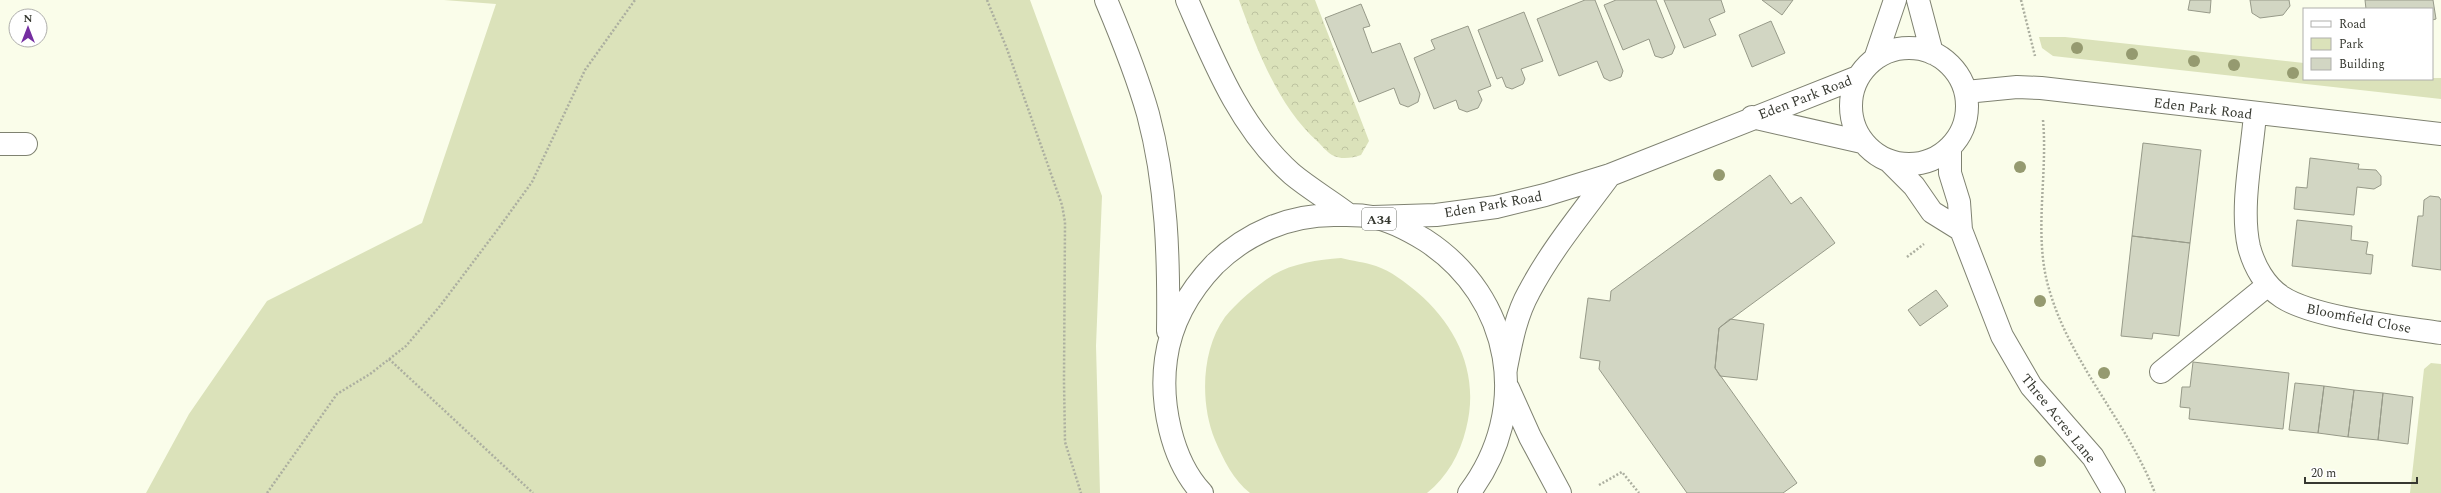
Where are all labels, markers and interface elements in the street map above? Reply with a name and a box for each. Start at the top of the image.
north arrow [8,8,48,48]
legend [2303,8,2433,80]
text: N [24,10,33,27]
text: Road [2339,15,2366,34]
text: Park [2339,35,2364,54]
text: Building [2339,55,2385,74]
street label: Eden Park Road [1755,70,1855,125]
street label: Eden Park Road [2152,92,2254,125]
street label: Eden Park Road [1442,186,1544,223]
road number: A34 [1362,208,1396,230]
street label: Bloomfield Close [2305,298,2413,339]
street label: Three Acres Lane [2016,369,2101,468]
scale bar [2305,459,2417,485]
text: 20 m [2311,464,2336,483]

